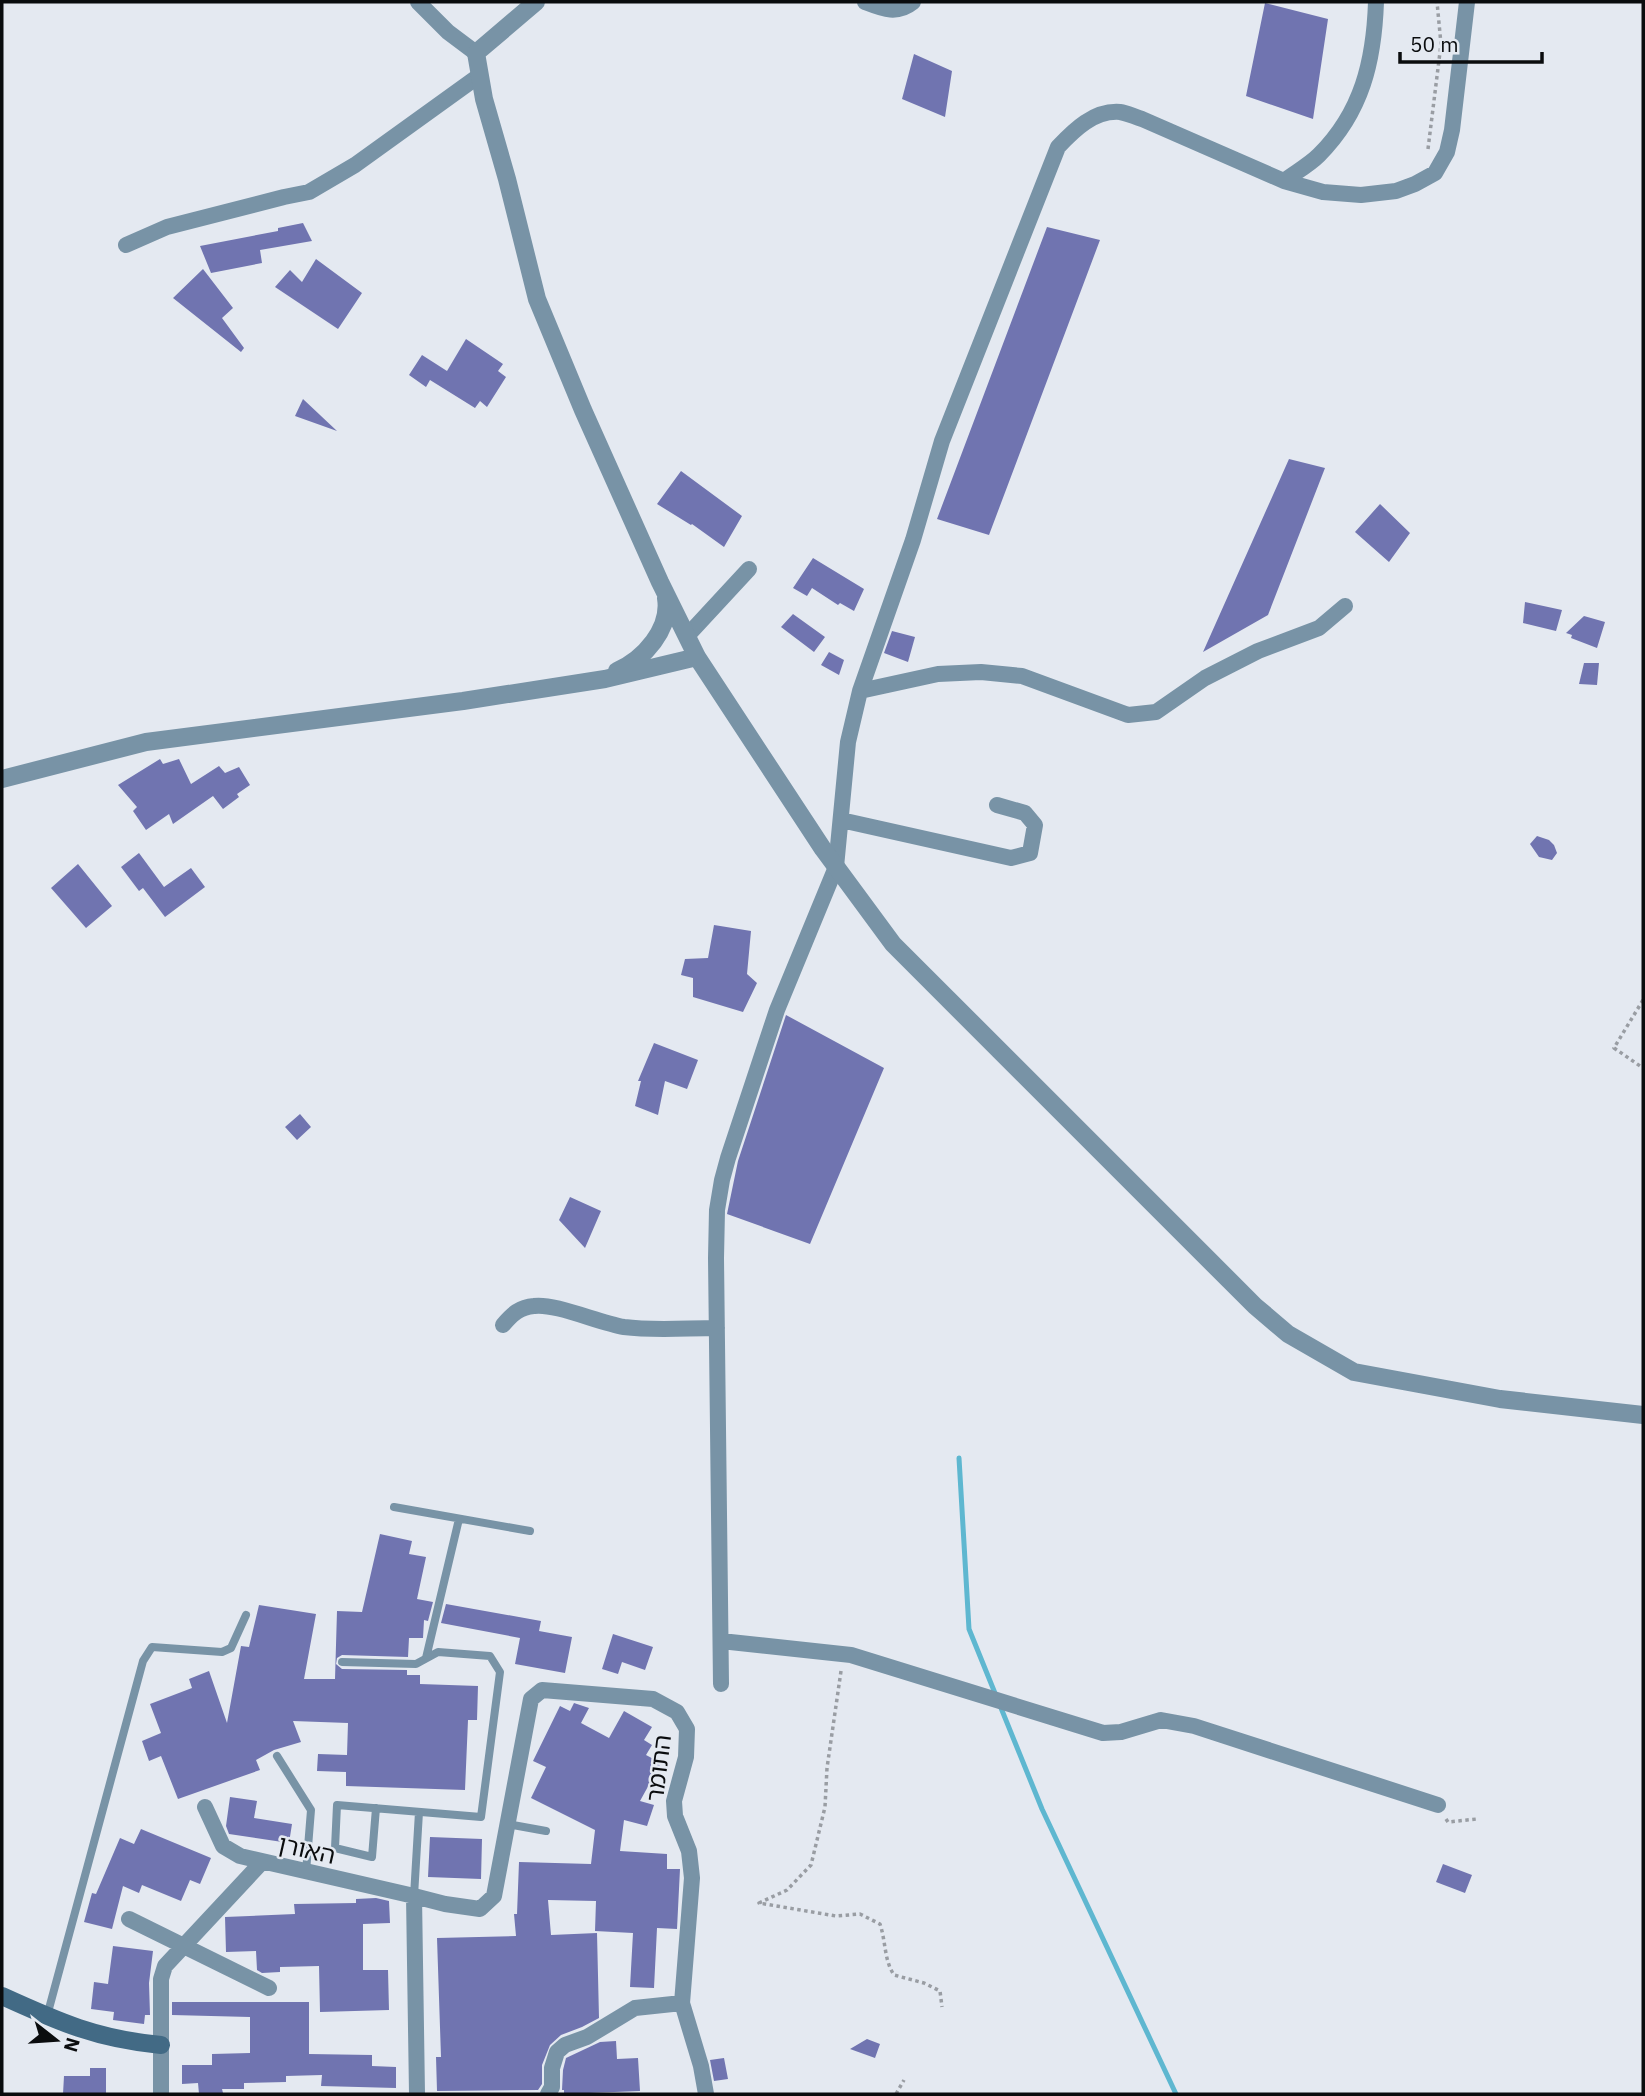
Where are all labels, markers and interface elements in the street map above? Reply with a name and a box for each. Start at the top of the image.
scale bar [1400,21,1542,65]
text: 50 m [1410,30,1459,58]
street label: התומר [638,1733,678,1803]
street label: האורן [275,1827,339,1871]
north arrow [21,2005,91,2075]
text: N [59,2035,86,2055]

